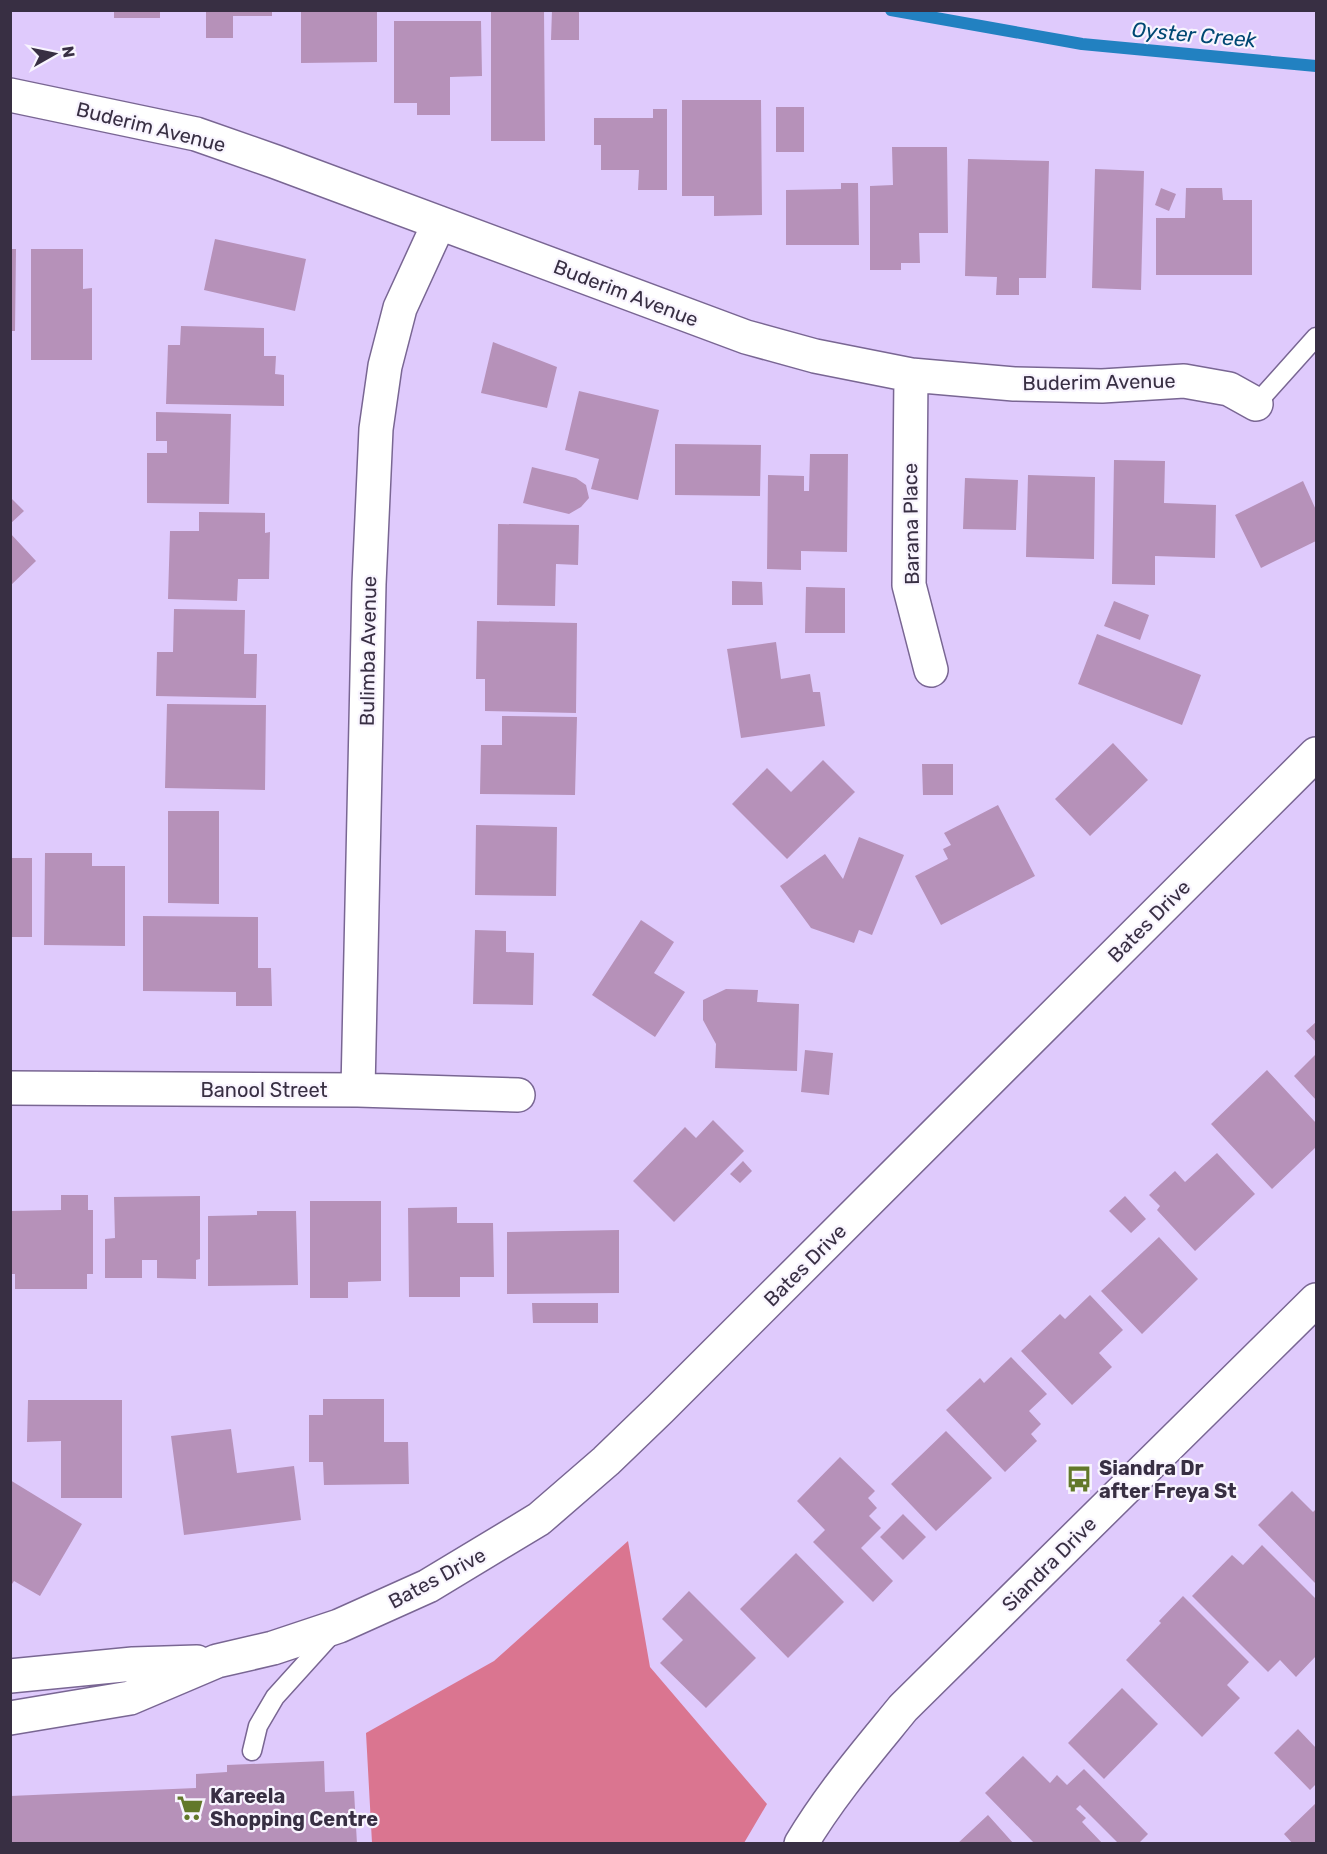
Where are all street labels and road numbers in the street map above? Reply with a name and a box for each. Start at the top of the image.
street label: Buderim Avenue [74,97,228,157]
street label: Buderim Avenue [550,254,702,332]
street label: Buderim Avenue [1022,369,1176,395]
street label: Barana Place [898,463,924,585]
street label: Bulimba Avenue [355,576,381,726]
street label: Bates Drive [1103,875,1195,967]
street label: Banool Street [200,1078,328,1102]
street label: Bates Drive [759,1219,851,1311]
street label: Siandra Drive [997,1512,1101,1616]
street label: Bates Drive [384,1542,490,1614]

